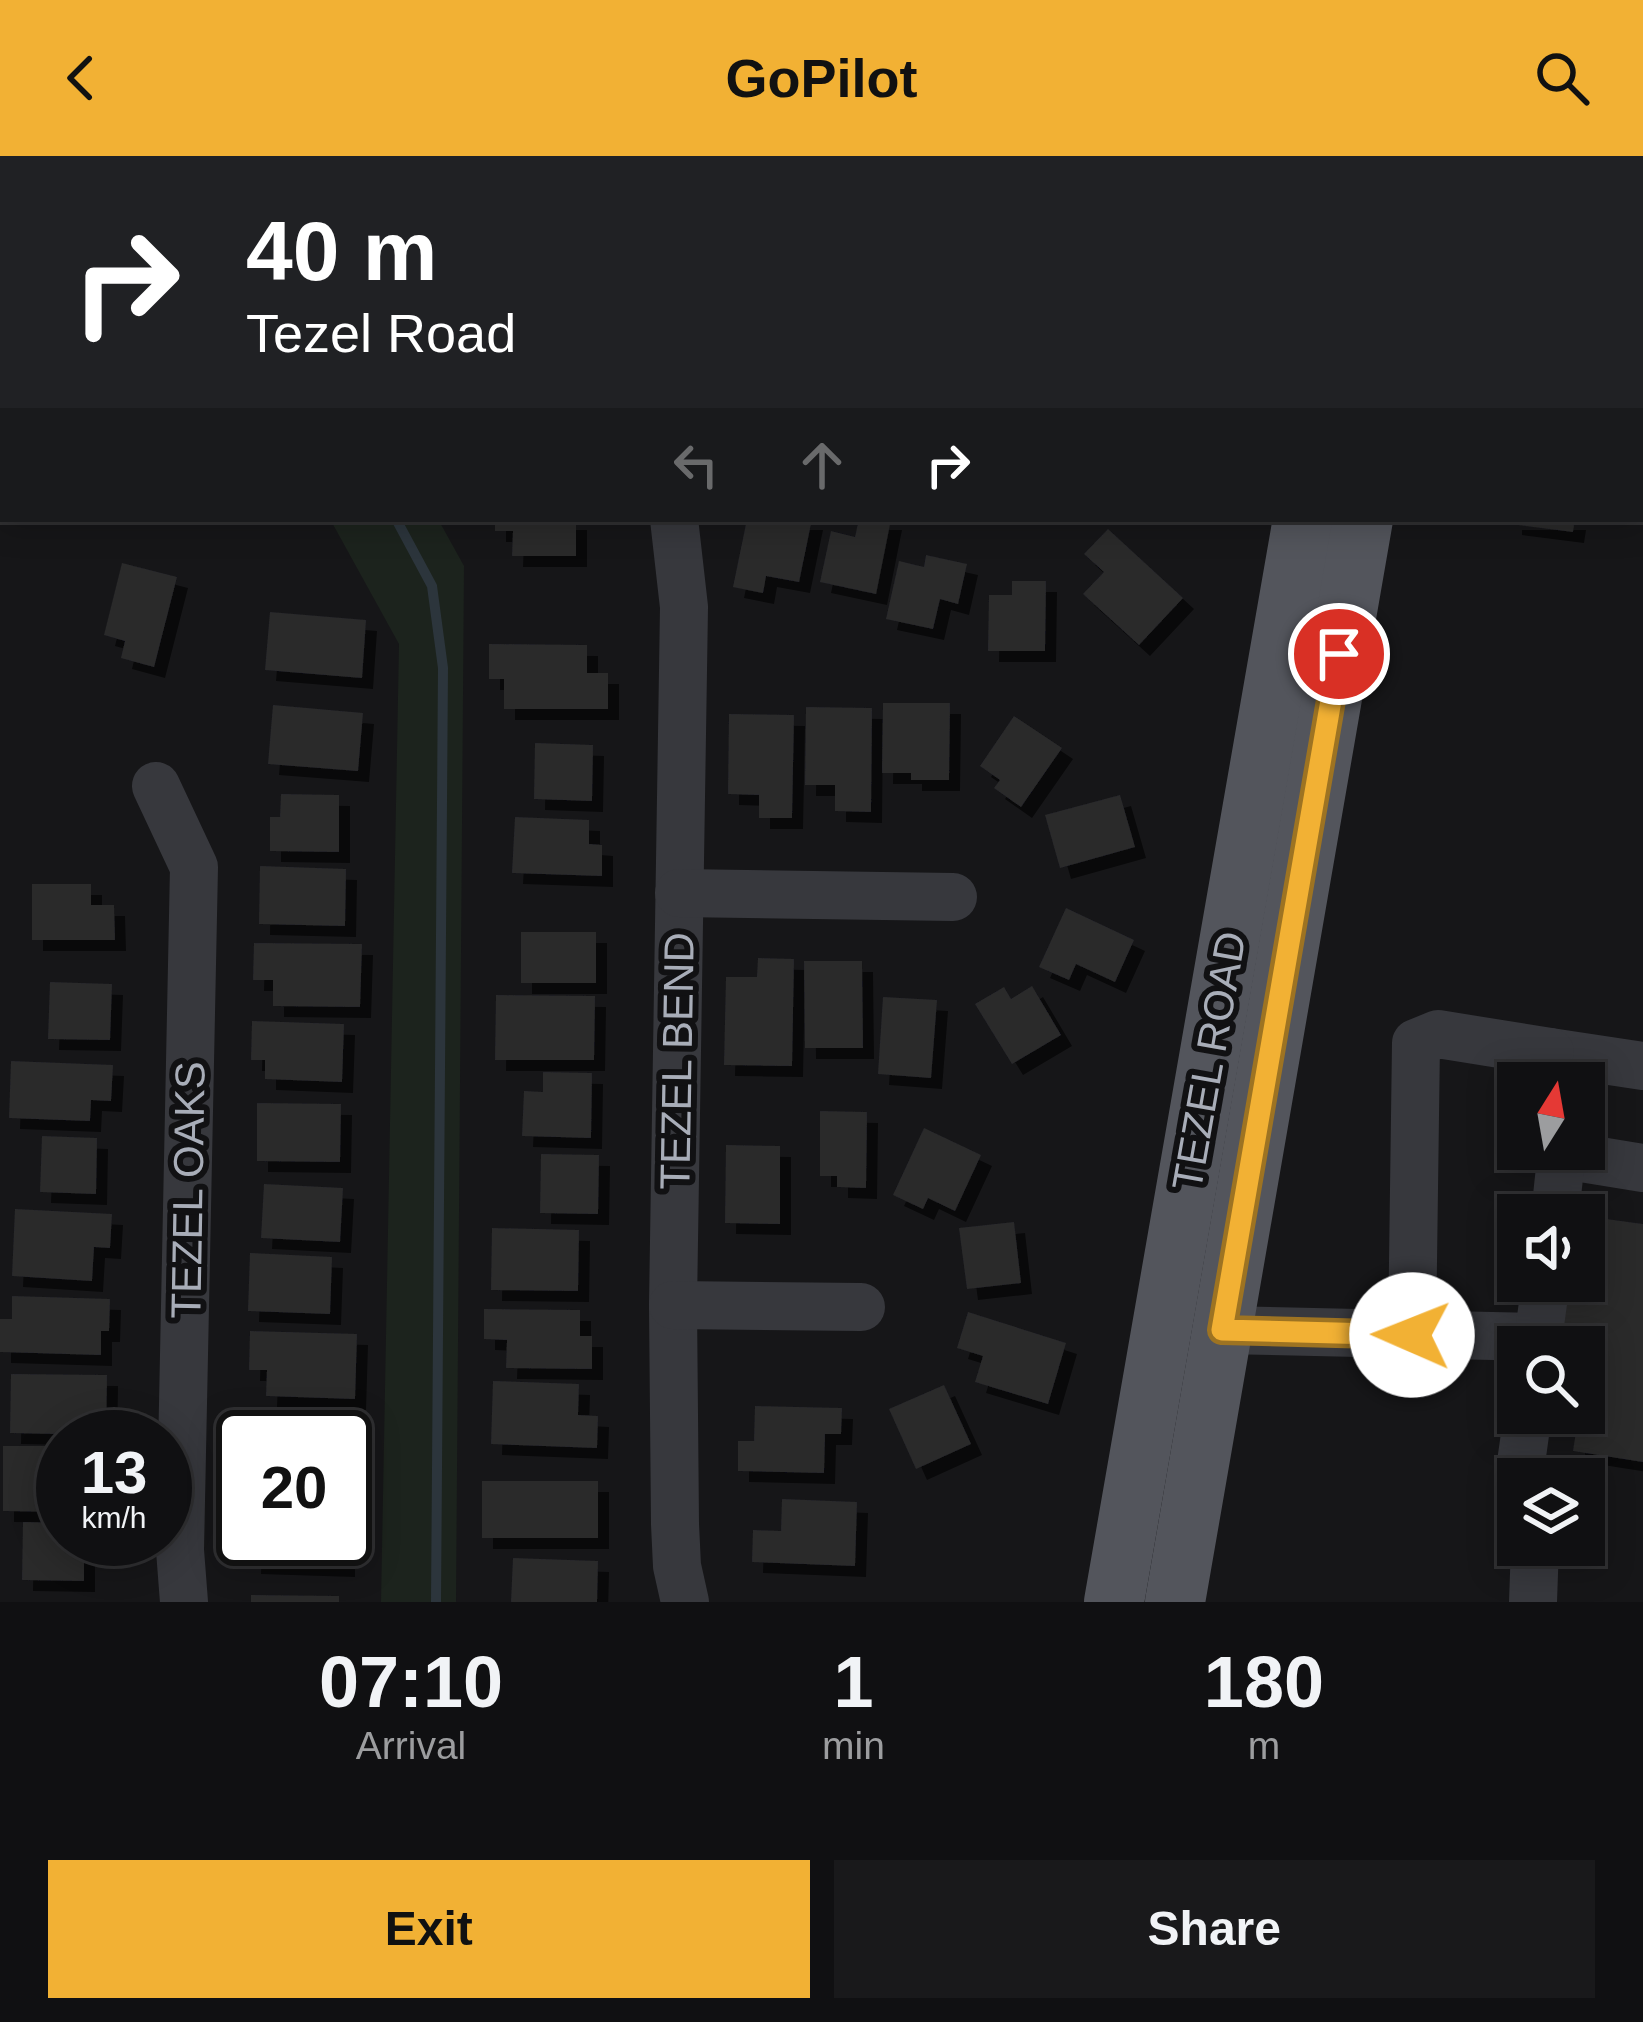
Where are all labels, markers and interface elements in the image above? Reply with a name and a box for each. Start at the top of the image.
icon: back [48,45,114,111]
icon: search [1529,45,1595,111]
text: GoPilot [726,48,917,108]
icon: right [48,204,204,360]
text: 40 m [246,204,437,298]
text: Tezel Road [246,303,516,363]
icon: left [663,432,729,498]
icon: ahead [789,432,855,498]
icon: right [915,432,981,498]
pin [1288,603,1390,705]
icon: arrive [1306,621,1372,687]
street label: TEZEL ROAD [1163,928,1255,1194]
street label: TEZEL BEND [651,932,703,1190]
street label: TEZEL OAKS [162,1061,214,1319]
north arrow [1497,1062,1605,1170]
map controls [1497,1062,1605,1566]
button: sound [1497,1194,1605,1302]
position arrow [1349,1272,1475,1398]
button: search [1497,1326,1605,1434]
speed limit sign: 20 [216,1410,372,1566]
text: 13 [81,1439,147,1506]
button: layers [1497,1458,1605,1566]
text: km/h [81,1501,147,1534]
text: 07:10 [319,1642,503,1722]
text: 1 [833,1642,874,1722]
text: 180 [1204,1642,1324,1722]
text: Arrival [356,1724,466,1767]
text: min [822,1724,885,1767]
text: m [1248,1724,1280,1767]
button: Exit [48,1860,810,1998]
button: Share [834,1860,1595,1998]

